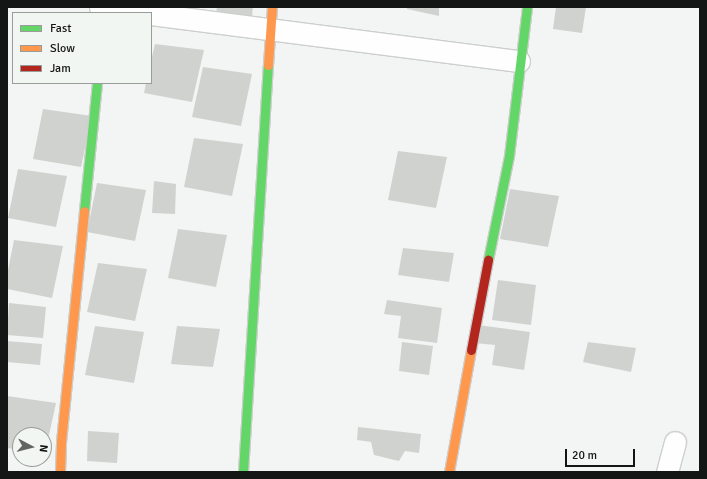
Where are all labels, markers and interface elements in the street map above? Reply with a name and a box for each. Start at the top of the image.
legend [12,12,152,84]
text: Fast [50,21,71,36]
text: Slow [50,41,75,56]
text: Jam [50,61,71,76]
north arrow [12,427,52,467]
scale bar [567,441,637,467]
text: N [36,444,50,453]
text: 20 m [572,448,597,463]

